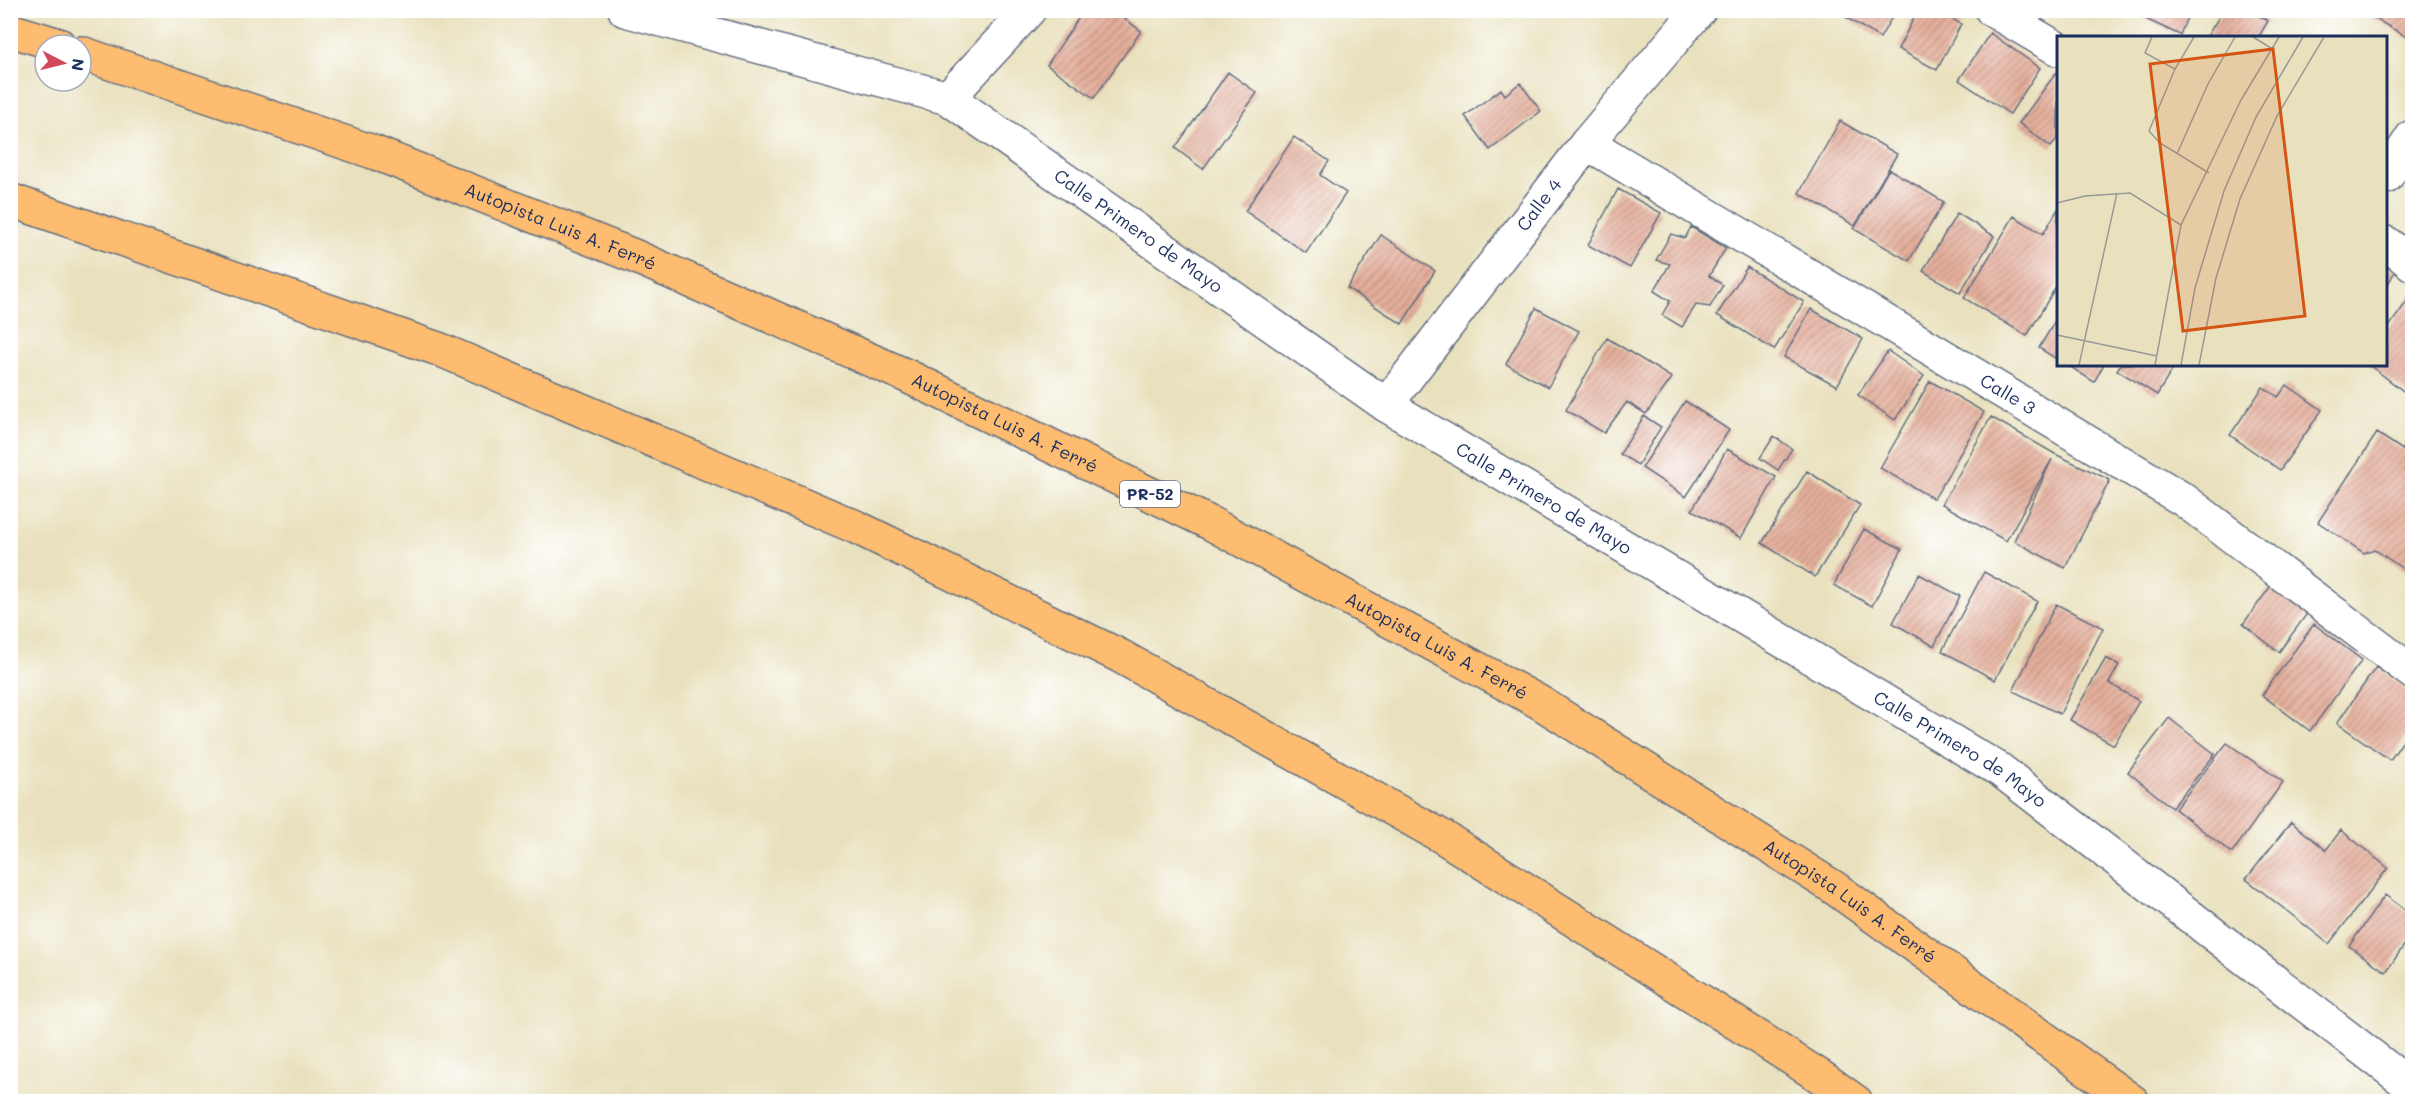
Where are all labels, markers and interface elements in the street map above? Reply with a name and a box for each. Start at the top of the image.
north arrow [33,33,93,93]
inset map [2057,36,2387,366]
text: N [67,58,90,72]
street label: Calle Primero de Mayo [1050,163,1228,298]
street label: Calle 4 [1511,173,1567,236]
street label: Autopista Luis A. Ferré [461,177,660,275]
street label: Autopista Luis A. Ferré [908,367,1102,478]
street label: Calle 3 [1976,368,2040,419]
street label: Calle Primero de Mayo [1452,436,1637,560]
road number: PR-52 [1120,481,1180,507]
street label: Autopista Luis A. Ferré [1341,586,1532,705]
street label: Calle Primero de Mayo [1870,685,2052,813]
street label: Autopista Luis A. Ferré [1759,833,1941,968]

